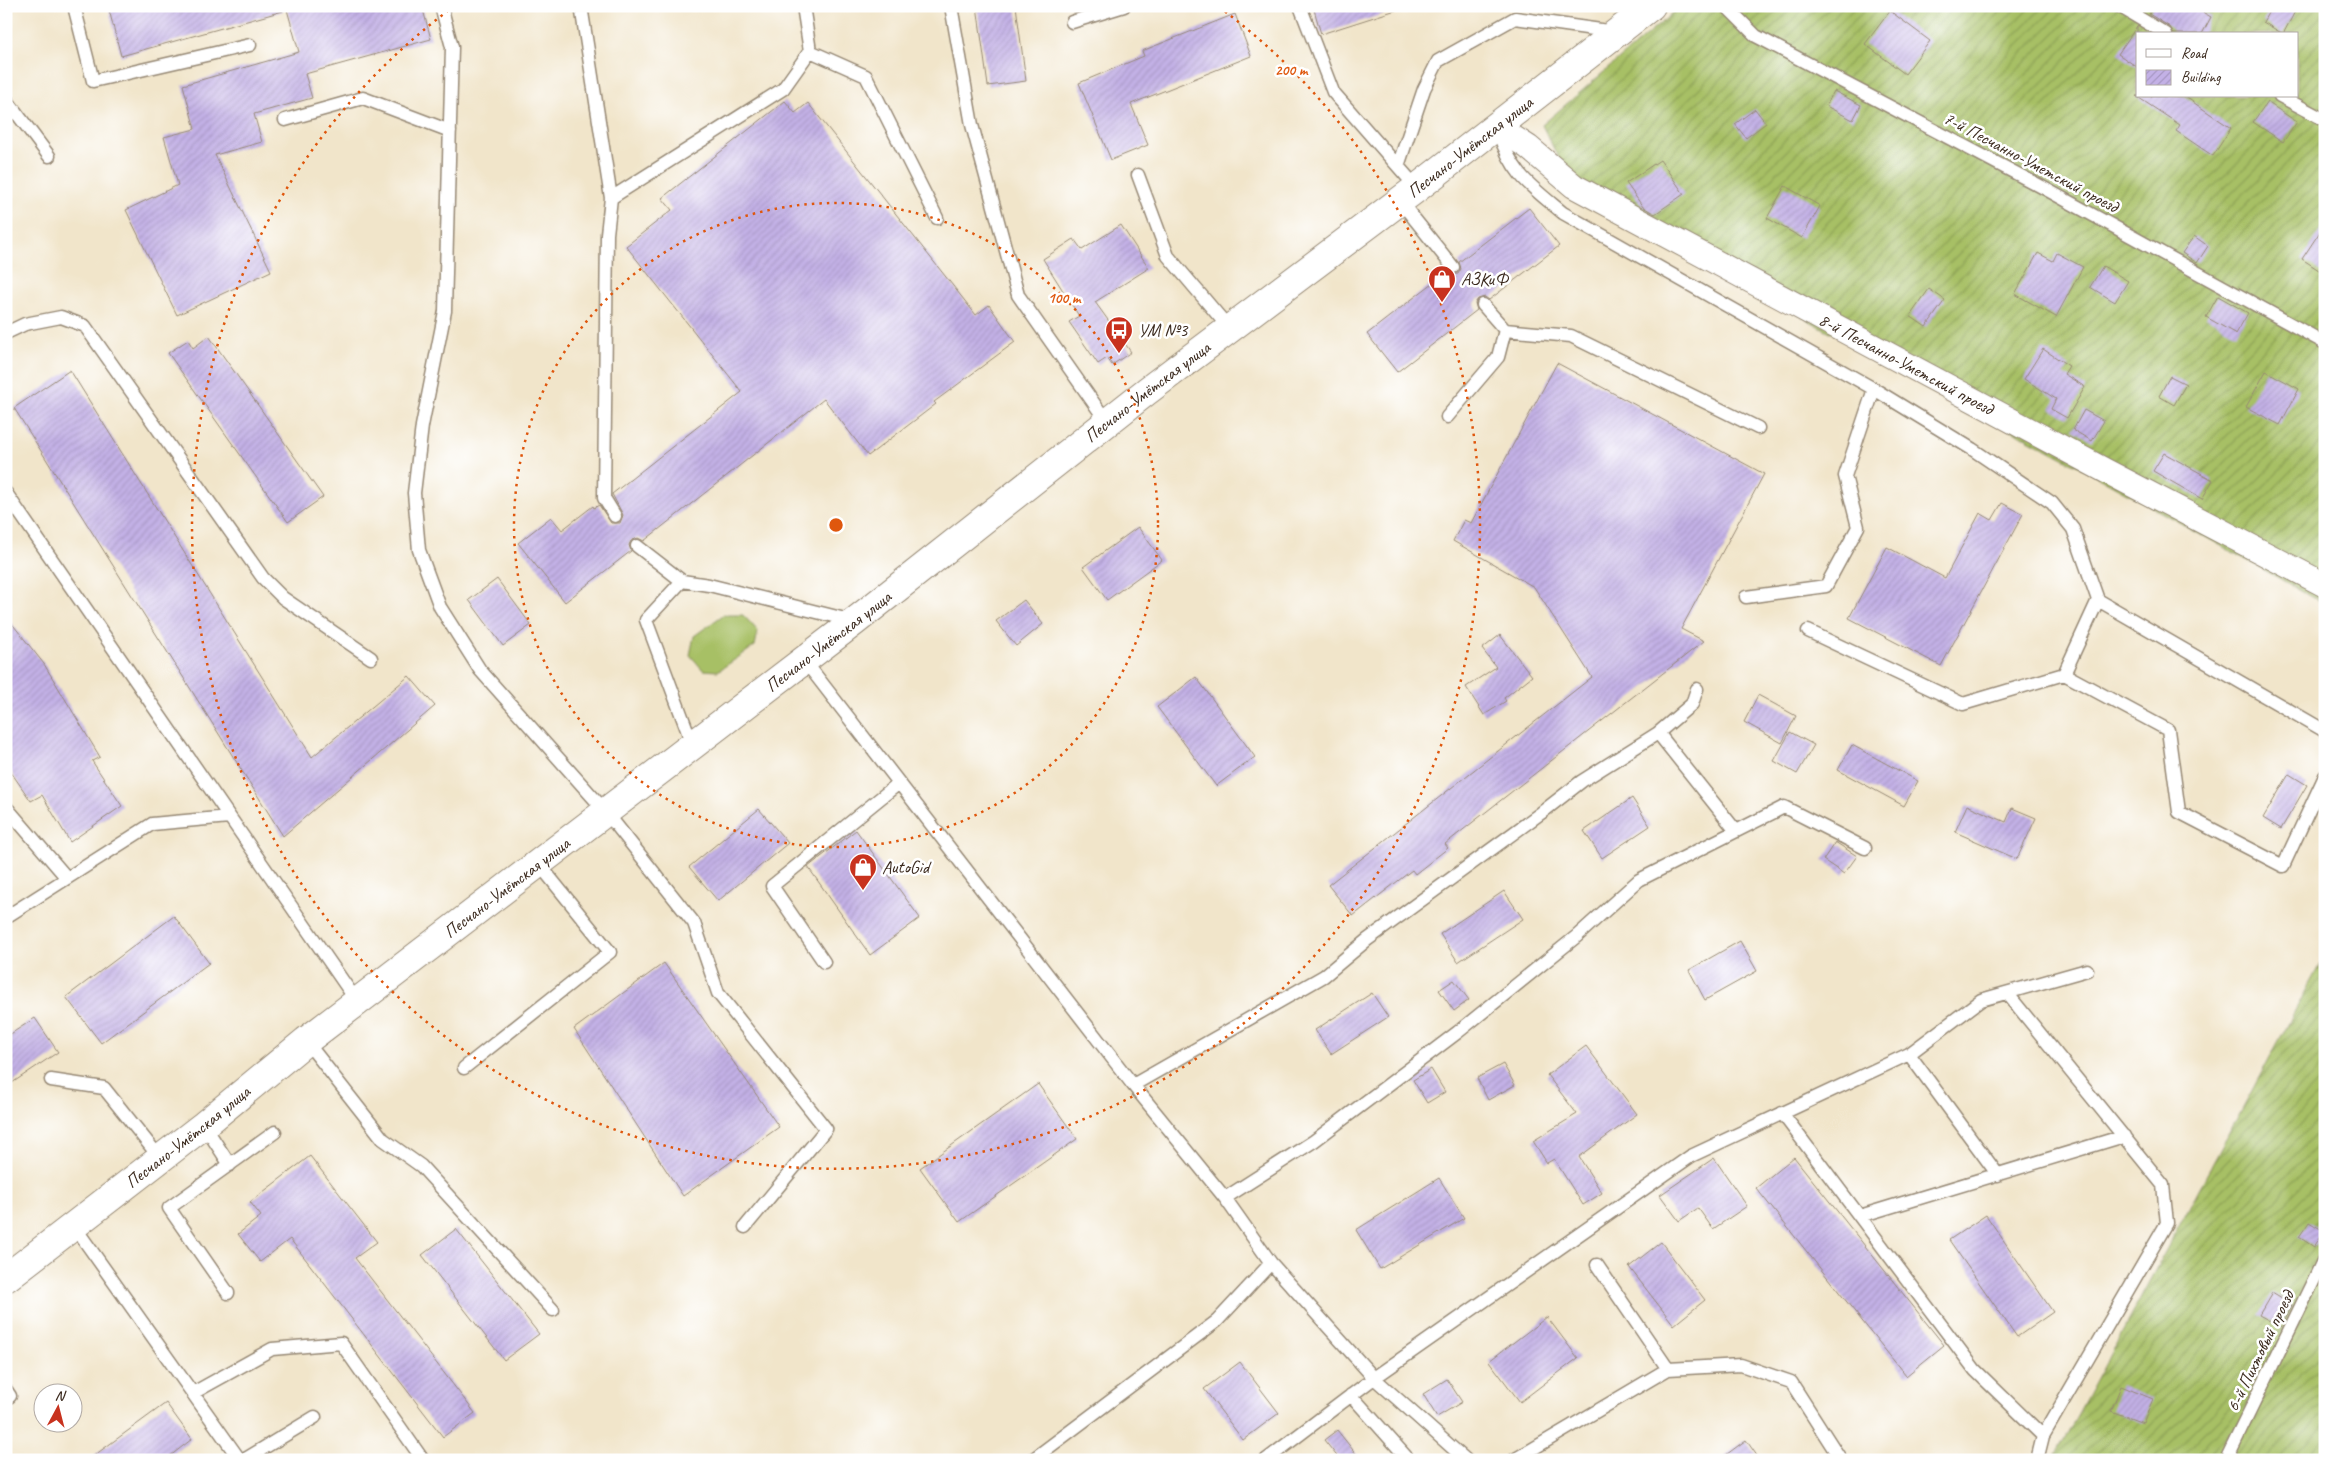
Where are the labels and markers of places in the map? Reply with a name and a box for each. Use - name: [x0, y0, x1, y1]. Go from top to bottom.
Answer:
- shop icon: АЗКиФ: [1427, 264, 1457, 303]
- place label: АЗКиФ: [1461, 268, 1510, 290]
- bus stop icon: УМ №3: [1104, 315, 1134, 354]
- place label: УМ №3: [1138, 319, 1189, 341]
- centre of rings: [827, 516, 845, 534]
- shop icon: AutoGid: [848, 852, 878, 891]
- place label: AutoGid: [882, 856, 932, 878]

